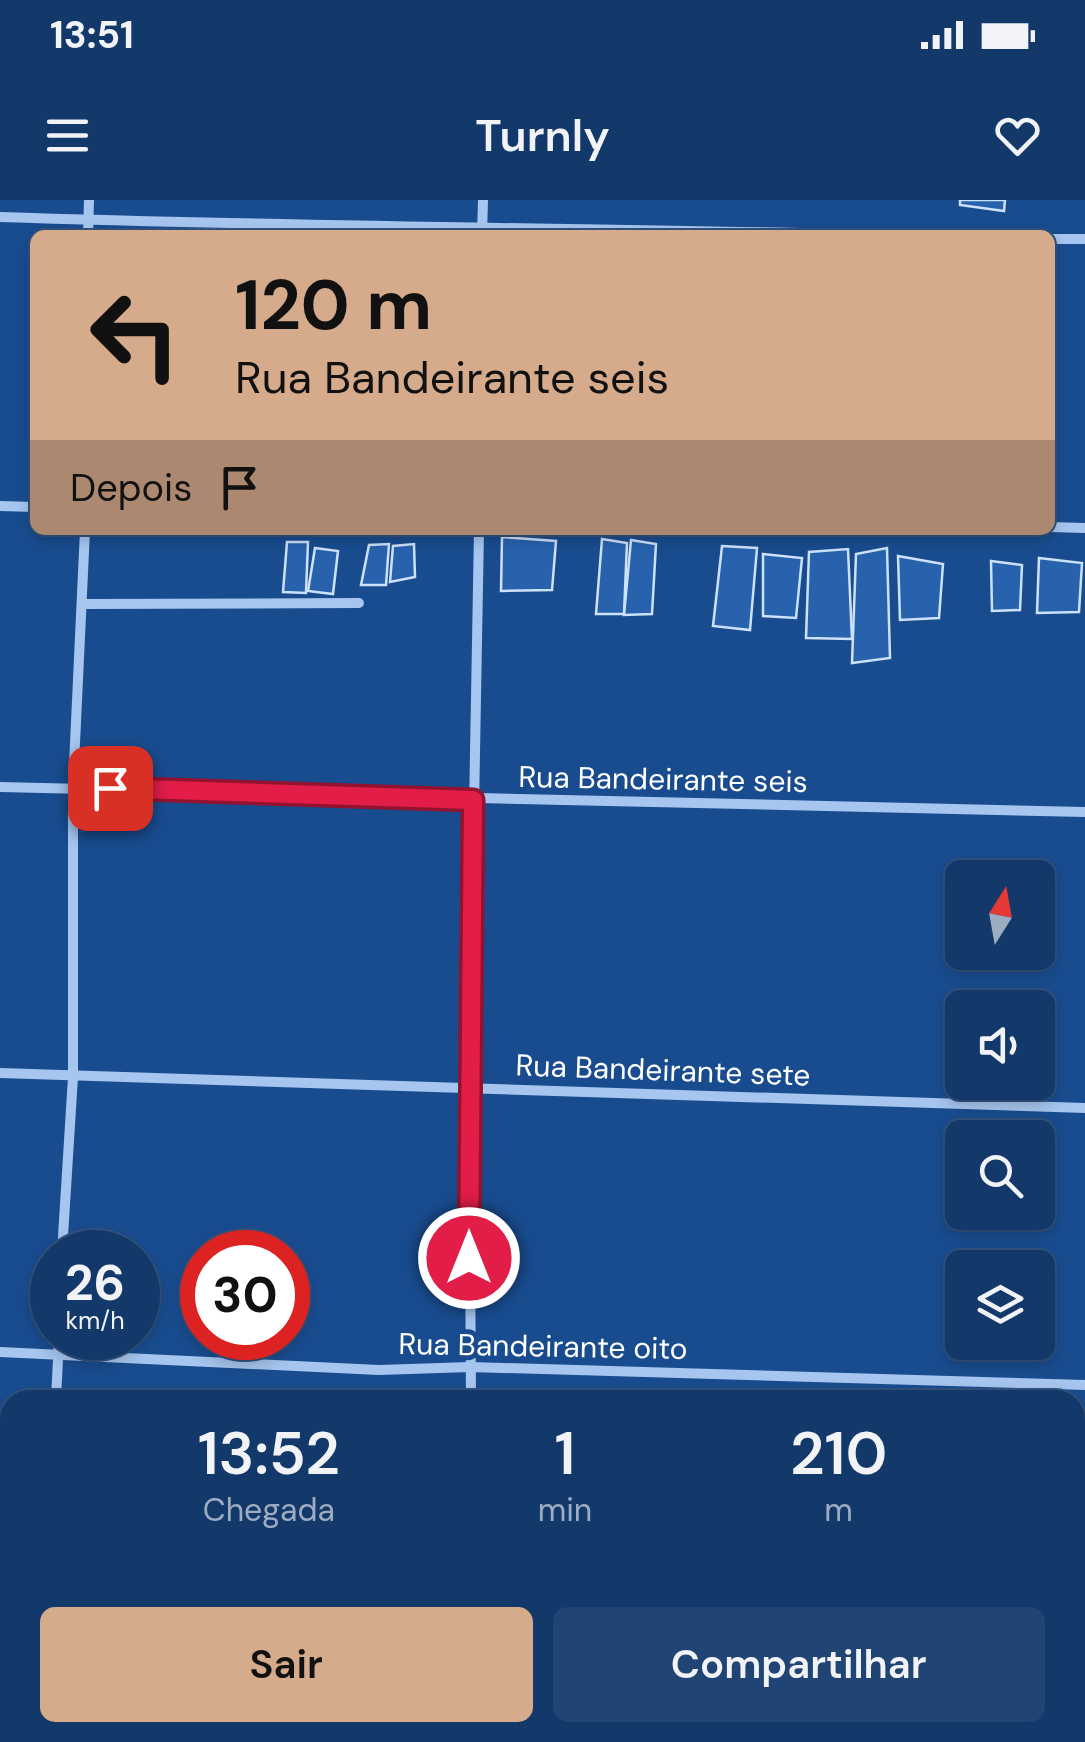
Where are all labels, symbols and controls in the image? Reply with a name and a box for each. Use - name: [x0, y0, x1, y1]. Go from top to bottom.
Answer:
- text: 13:51: [50, 10, 134, 60]
- text: Turnly: [475, 106, 610, 165]
- icon: menu: [40, 108, 95, 163]
- icon: heart: [990, 108, 1045, 163]
- text: 120 m: [235, 260, 432, 351]
- icon: left: [70, 270, 200, 400]
- text: Rua Bandeirante seis: [235, 348, 669, 407]
- icon: arrive: [212, 460, 267, 515]
- text: Depois: [70, 463, 192, 513]
- pin: [68, 746, 153, 831]
- street label: Rua Bandeirante seis: [518, 757, 808, 801]
- icon: arrive: [83, 761, 138, 816]
- north arrow: [945, 860, 1055, 970]
- map controls: [945, 860, 1055, 1360]
- button: sound: [945, 990, 1055, 1100]
- street label: Rua Bandeirante sete: [515, 1045, 811, 1095]
- button: search: [945, 1120, 1055, 1230]
- position arrow: [417, 1206, 521, 1310]
- speed limit sign: 30: [180, 1230, 310, 1360]
- text: 26: [65, 1250, 125, 1316]
- button: layers: [945, 1250, 1055, 1360]
- text: km/h: [65, 1304, 125, 1337]
- street label: Rua Bandeirante oito: [398, 1324, 688, 1368]
- text: 13:52: [198, 1414, 340, 1493]
- text: 1: [554, 1414, 575, 1493]
- text: 210: [790, 1414, 887, 1493]
- text: Chegada: [203, 1489, 335, 1531]
- text: min: [538, 1489, 592, 1531]
- text: m: [824, 1489, 853, 1531]
- button: Sair: [40, 1607, 533, 1722]
- button: Compartilhar: [553, 1607, 1045, 1722]

